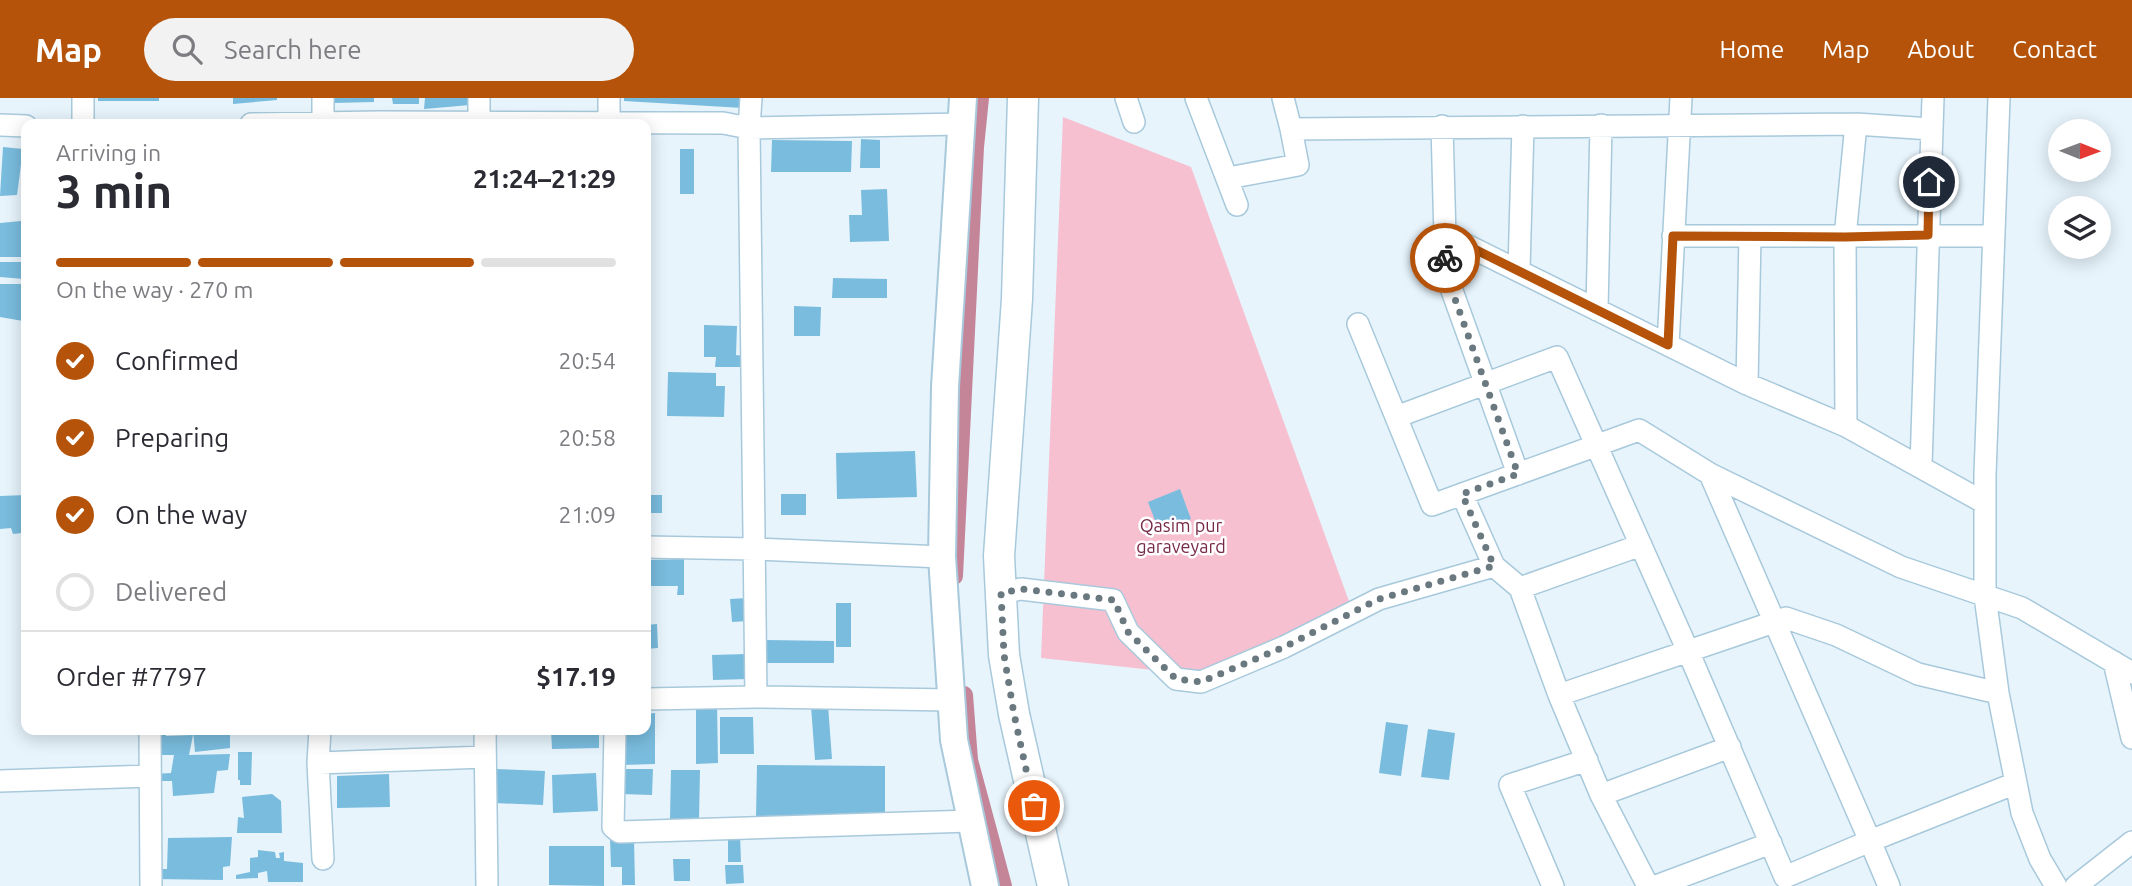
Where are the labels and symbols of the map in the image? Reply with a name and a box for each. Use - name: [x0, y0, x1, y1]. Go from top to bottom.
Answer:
- north arrow: [2048, 119, 2110, 182]
- pin: [1899, 152, 1959, 212]
- courier: [1410, 223, 1480, 293]
- park label: Qasim pur garaveyard: [1136, 515, 1226, 556]
- pin: [1004, 776, 1064, 836]

